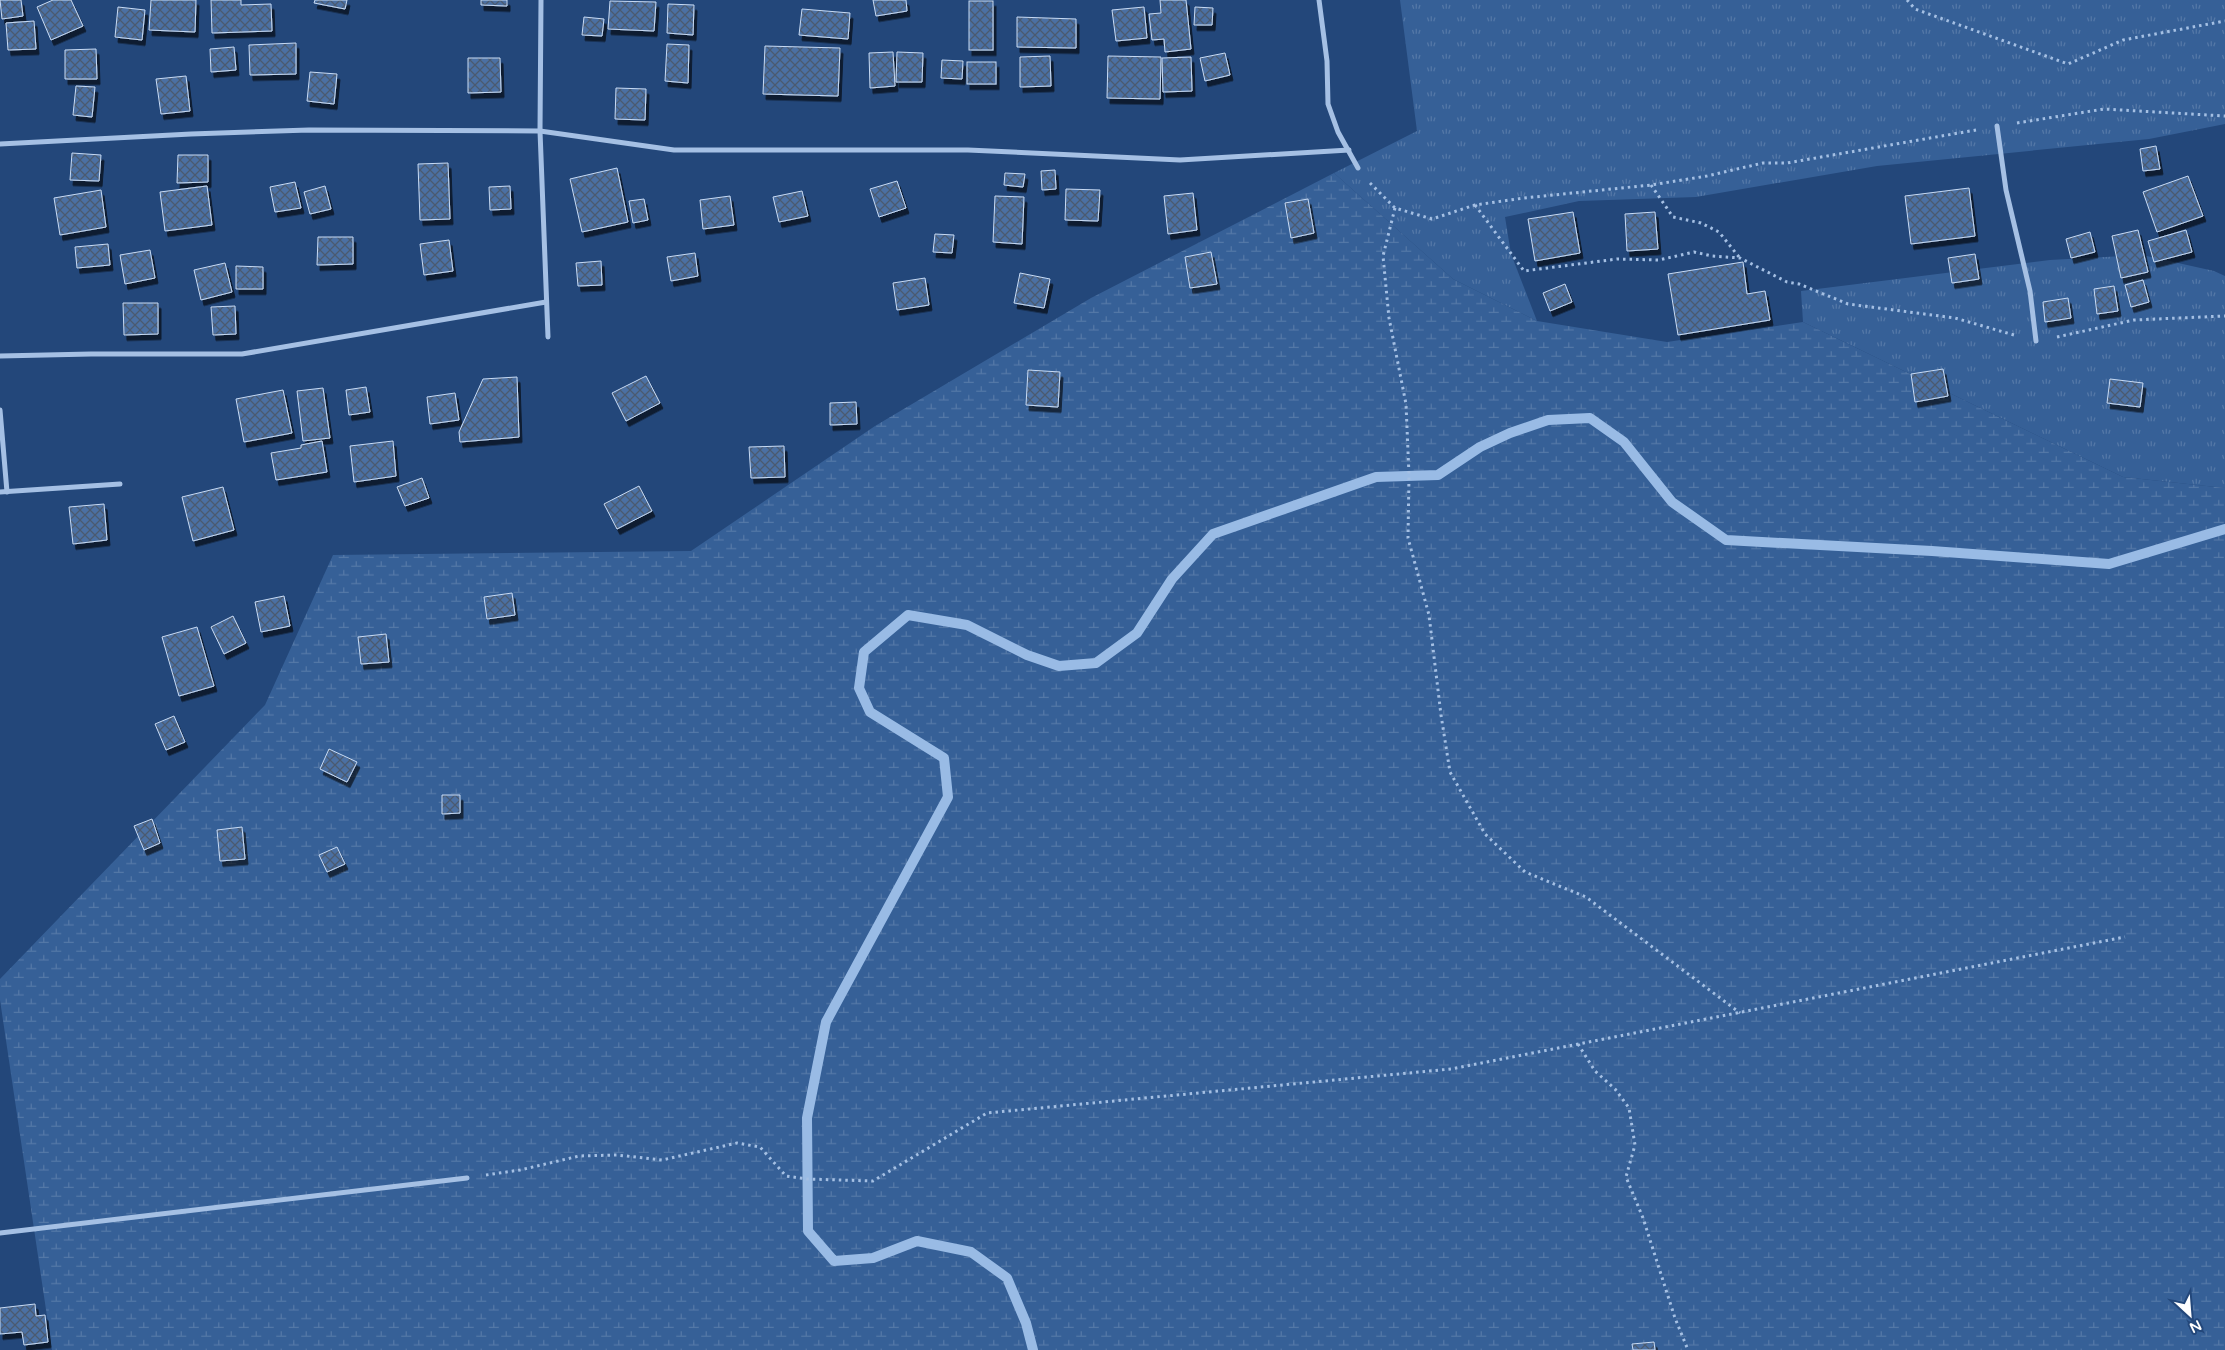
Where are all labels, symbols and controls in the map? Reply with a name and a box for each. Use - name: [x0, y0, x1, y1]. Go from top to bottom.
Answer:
- north arrow: [2165, 1290, 2215, 1340]
- text: N: [2187, 1316, 2204, 1336]

